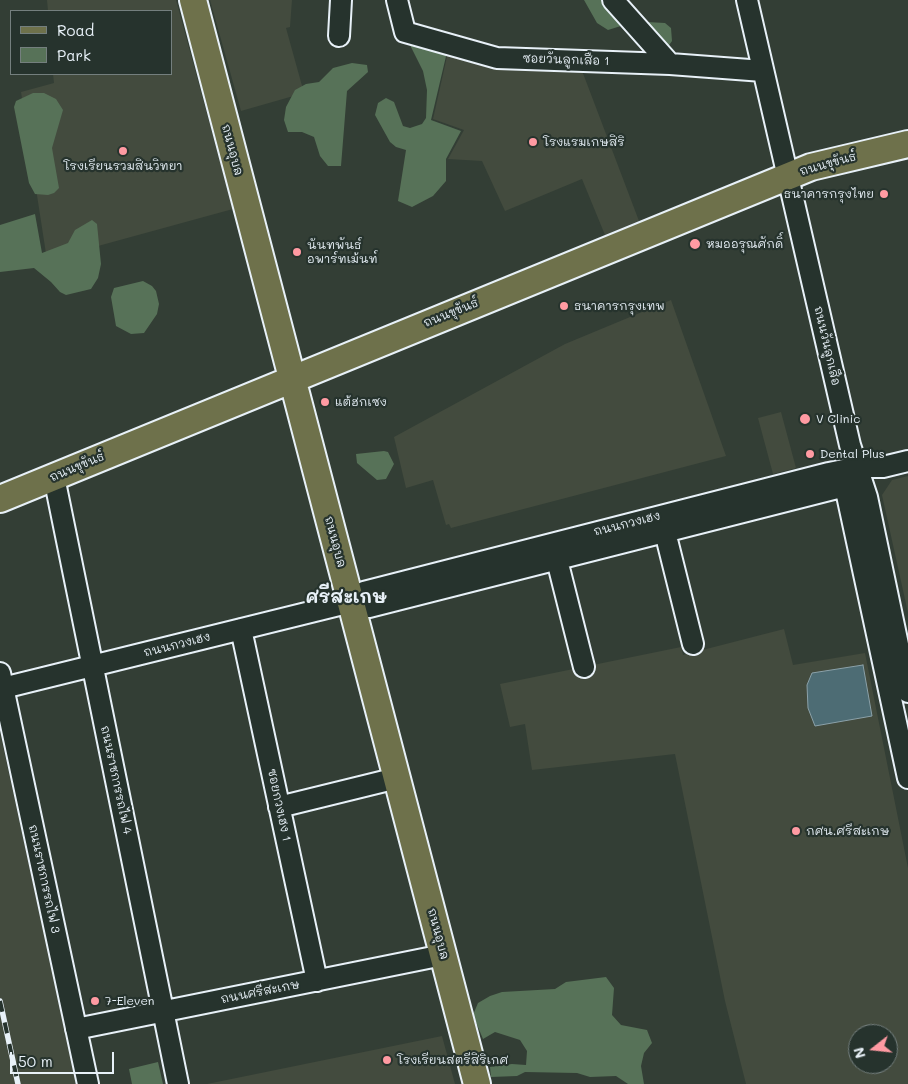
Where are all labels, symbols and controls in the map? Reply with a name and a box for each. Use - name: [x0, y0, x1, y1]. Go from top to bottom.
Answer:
- legend: [10, 10, 172, 75]
- text: Road: [57, 20, 94, 40]
- text: Park: [57, 45, 91, 65]
- street label: ซอยวันลูกเสือ 1: [522, 51, 610, 69]
- street label: ถนนอุบล: [218, 123, 246, 177]
- place label: โรงแรมเกษสิริ: [543, 135, 625, 149]
- marker: โรงแรมเกษสิริ: [527, 136, 539, 148]
- marker: โรงเรียนรวมสินวิทยา: [117, 145, 129, 157]
- street label: ถนนขุขันธ์: [798, 149, 858, 179]
- place label: โรงเรียนรวมสินวิทยา: [64, 159, 182, 173]
- place label: ธนาคารกรุงไทย: [784, 187, 874, 201]
- marker: ธนาคารกรุงไทย: [878, 188, 890, 200]
- marker: หมออรุณศักดิ์: [688, 237, 702, 251]
- place label: หมออรุณศักดิ์: [706, 237, 784, 251]
- place label: นันทพันธ์ อพาร์ทเม้นท์: [307, 238, 378, 266]
- marker: นันทพันธ์ อพาร์ทเม้นท์: [291, 246, 303, 258]
- street label: ถนนขุขันธ์: [421, 295, 481, 331]
- place label: ธนาคารกรุงเทพ: [574, 299, 665, 313]
- marker: ธนาคารกรุงเทพ: [558, 300, 570, 312]
- street label: ถนนวันลูกเสือ: [811, 305, 843, 387]
- place label: แต้ฮกเซง: [335, 395, 387, 409]
- marker: แต้ฮกเซง: [319, 396, 331, 408]
- marker: V Clinic: [798, 412, 812, 426]
- place label: V Clinic: [816, 412, 860, 426]
- place label: Dental Plus: [820, 447, 885, 461]
- marker: Dental Plus: [804, 448, 816, 460]
- street label: ถนนขุขันธ์: [47, 449, 107, 485]
- street label: ถนนกวงเฮง: [592, 509, 662, 539]
- street label: ถนนอุบล: [321, 515, 349, 569]
- district label: ศรีสะเกษ: [305, 586, 387, 608]
- street label: ถนนกวงเฮง: [142, 630, 212, 660]
- street label: ถนนราชการรถไฟ 4: [97, 724, 135, 836]
- street label: ซอยกวงเฮง 1: [264, 767, 294, 843]
- street label: ถนนราชการรถไฟ 3: [25, 823, 63, 935]
- place label: กศน.ศรีสะเกษ: [806, 824, 889, 838]
- marker: กศน.ศรีสะเกษ: [790, 825, 802, 837]
- street label: ถนนอุบล: [424, 907, 452, 961]
- street label: ถนนศรีสะเกษ: [219, 977, 301, 1007]
- place label: 7-Eleven: [105, 994, 154, 1008]
- marker: 7-Eleven: [89, 995, 101, 1007]
- north arrow: [848, 1024, 898, 1074]
- scale bar: [12, 1042, 116, 1074]
- text: N: [848, 1045, 870, 1061]
- text: 50 m: [18, 1051, 53, 1071]
- place label: โรงเรียนสตรีสิริเกศ: [397, 1053, 508, 1067]
- marker: โรงเรียนสตรีสิริเกศ: [381, 1054, 393, 1066]

